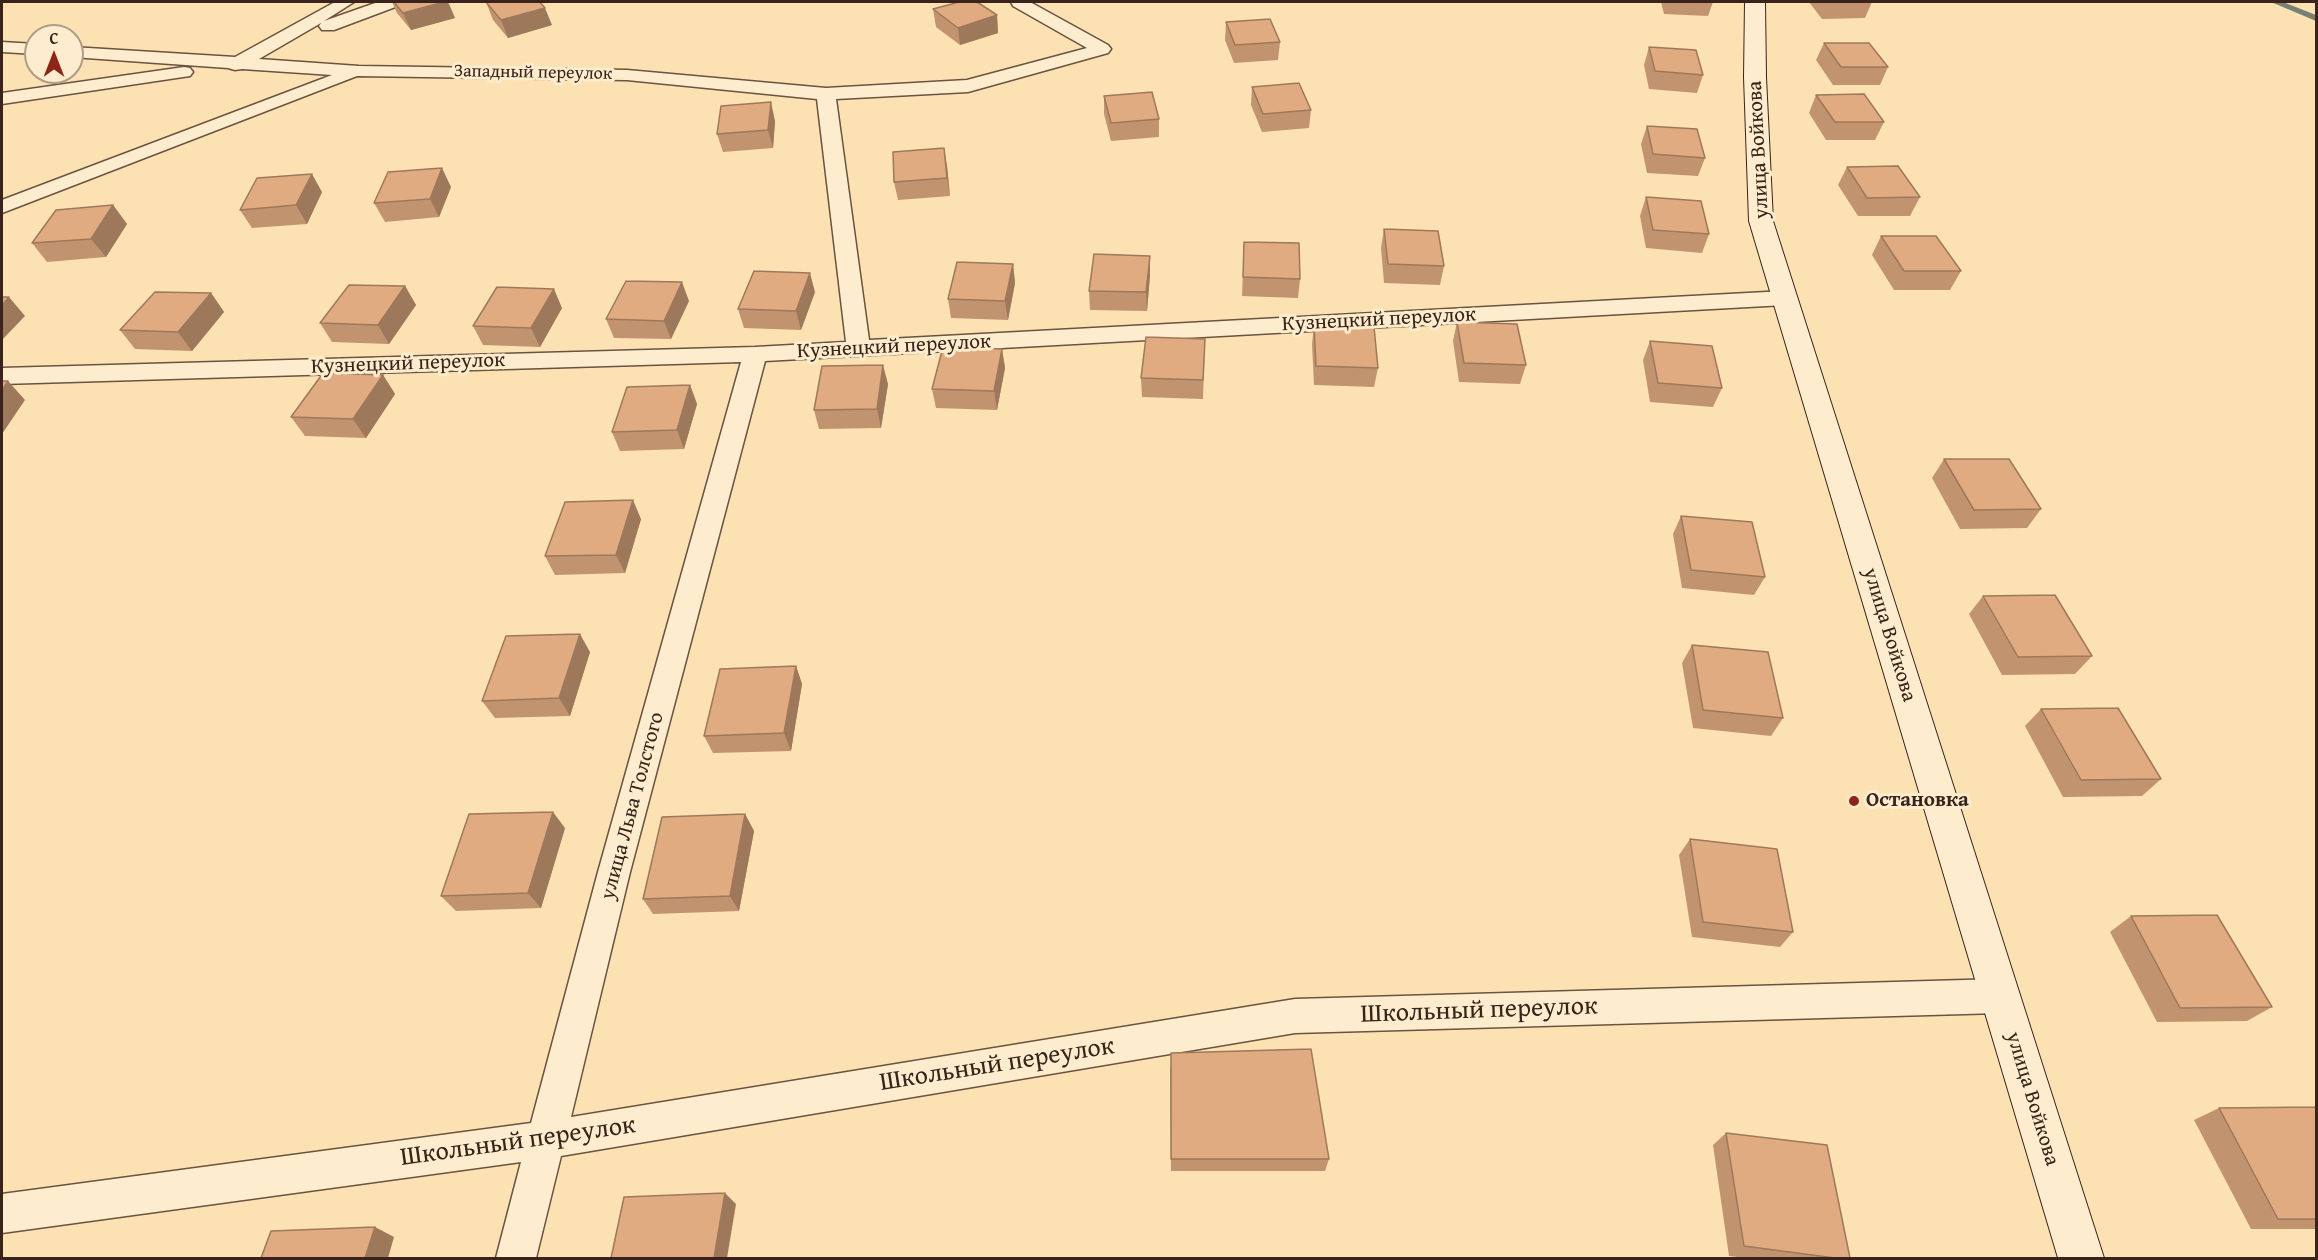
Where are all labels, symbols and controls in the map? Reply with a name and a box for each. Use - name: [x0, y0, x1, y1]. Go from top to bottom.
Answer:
- north arrow: [24, 24, 84, 84]
- text: С: [49, 26, 59, 50]
- street label: Западный переулок: [454, 61, 612, 85]
- street label: улица Войкова: [1743, 80, 1775, 220]
- street label: Кузнецкий переулок: [1281, 302, 1477, 338]
- street label: Кузнецкий переулок: [796, 329, 992, 365]
- street label: Кузнецкий переулок: [311, 348, 505, 380]
- street label: улица Войкова: [1857, 565, 1921, 705]
- street label: улица Льва Толстого: [596, 709, 670, 903]
- place label: Остановка: [1866, 788, 1969, 814]
- marker: Остановка: [1847, 794, 1861, 808]
- street label: Школьный переулок: [1360, 991, 1598, 1031]
- street label: улица Войкова: [2000, 1029, 2064, 1169]
- street label: Школьный переулок: [877, 1031, 1117, 1099]
- street label: Школьный переулок: [398, 1110, 638, 1174]

